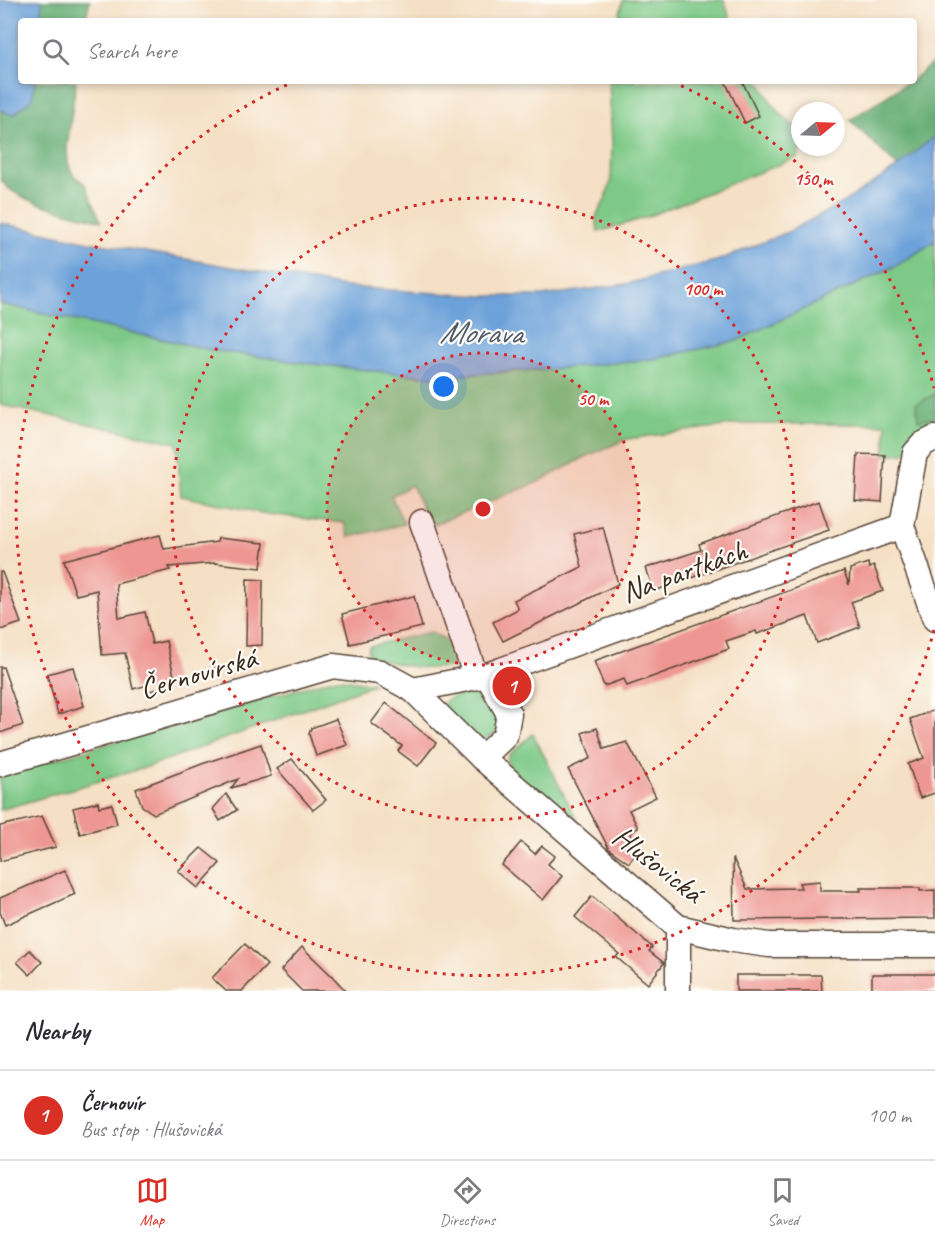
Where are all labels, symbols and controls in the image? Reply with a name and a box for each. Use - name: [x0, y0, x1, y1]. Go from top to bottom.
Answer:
- search box: [18, 18, 917, 84]
- icon: search: [39, 35, 72, 68]
- text: Search here: [87, 37, 177, 65]
- north arrow: [791, 102, 845, 156]
- text: 150 m: [794, 168, 834, 190]
- text: 100 m: [684, 278, 724, 300]
- water label: Morava: [439, 311, 526, 354]
- your location: [429, 372, 458, 401]
- text: 50 m: [578, 388, 610, 410]
- centre of rings: [473, 499, 493, 519]
- street label: Na partkách: [616, 530, 753, 611]
- street label: Černovírská: [135, 637, 264, 708]
- pin: 1: [492, 664, 532, 708]
- street label: Hlušovická: [605, 817, 713, 913]
- text: Nearby: [24, 1014, 89, 1047]
- text: Černovír: [81, 1089, 144, 1117]
- text: 1: [39, 1103, 48, 1128]
- text: 100 m: [868, 1103, 911, 1128]
- text: Bus stop · Hlušovická: [81, 1117, 222, 1142]
- tab: Map: [136, 1174, 169, 1230]
- tab: Directions: [440, 1174, 495, 1230]
- tab: Saved: [766, 1174, 799, 1230]

